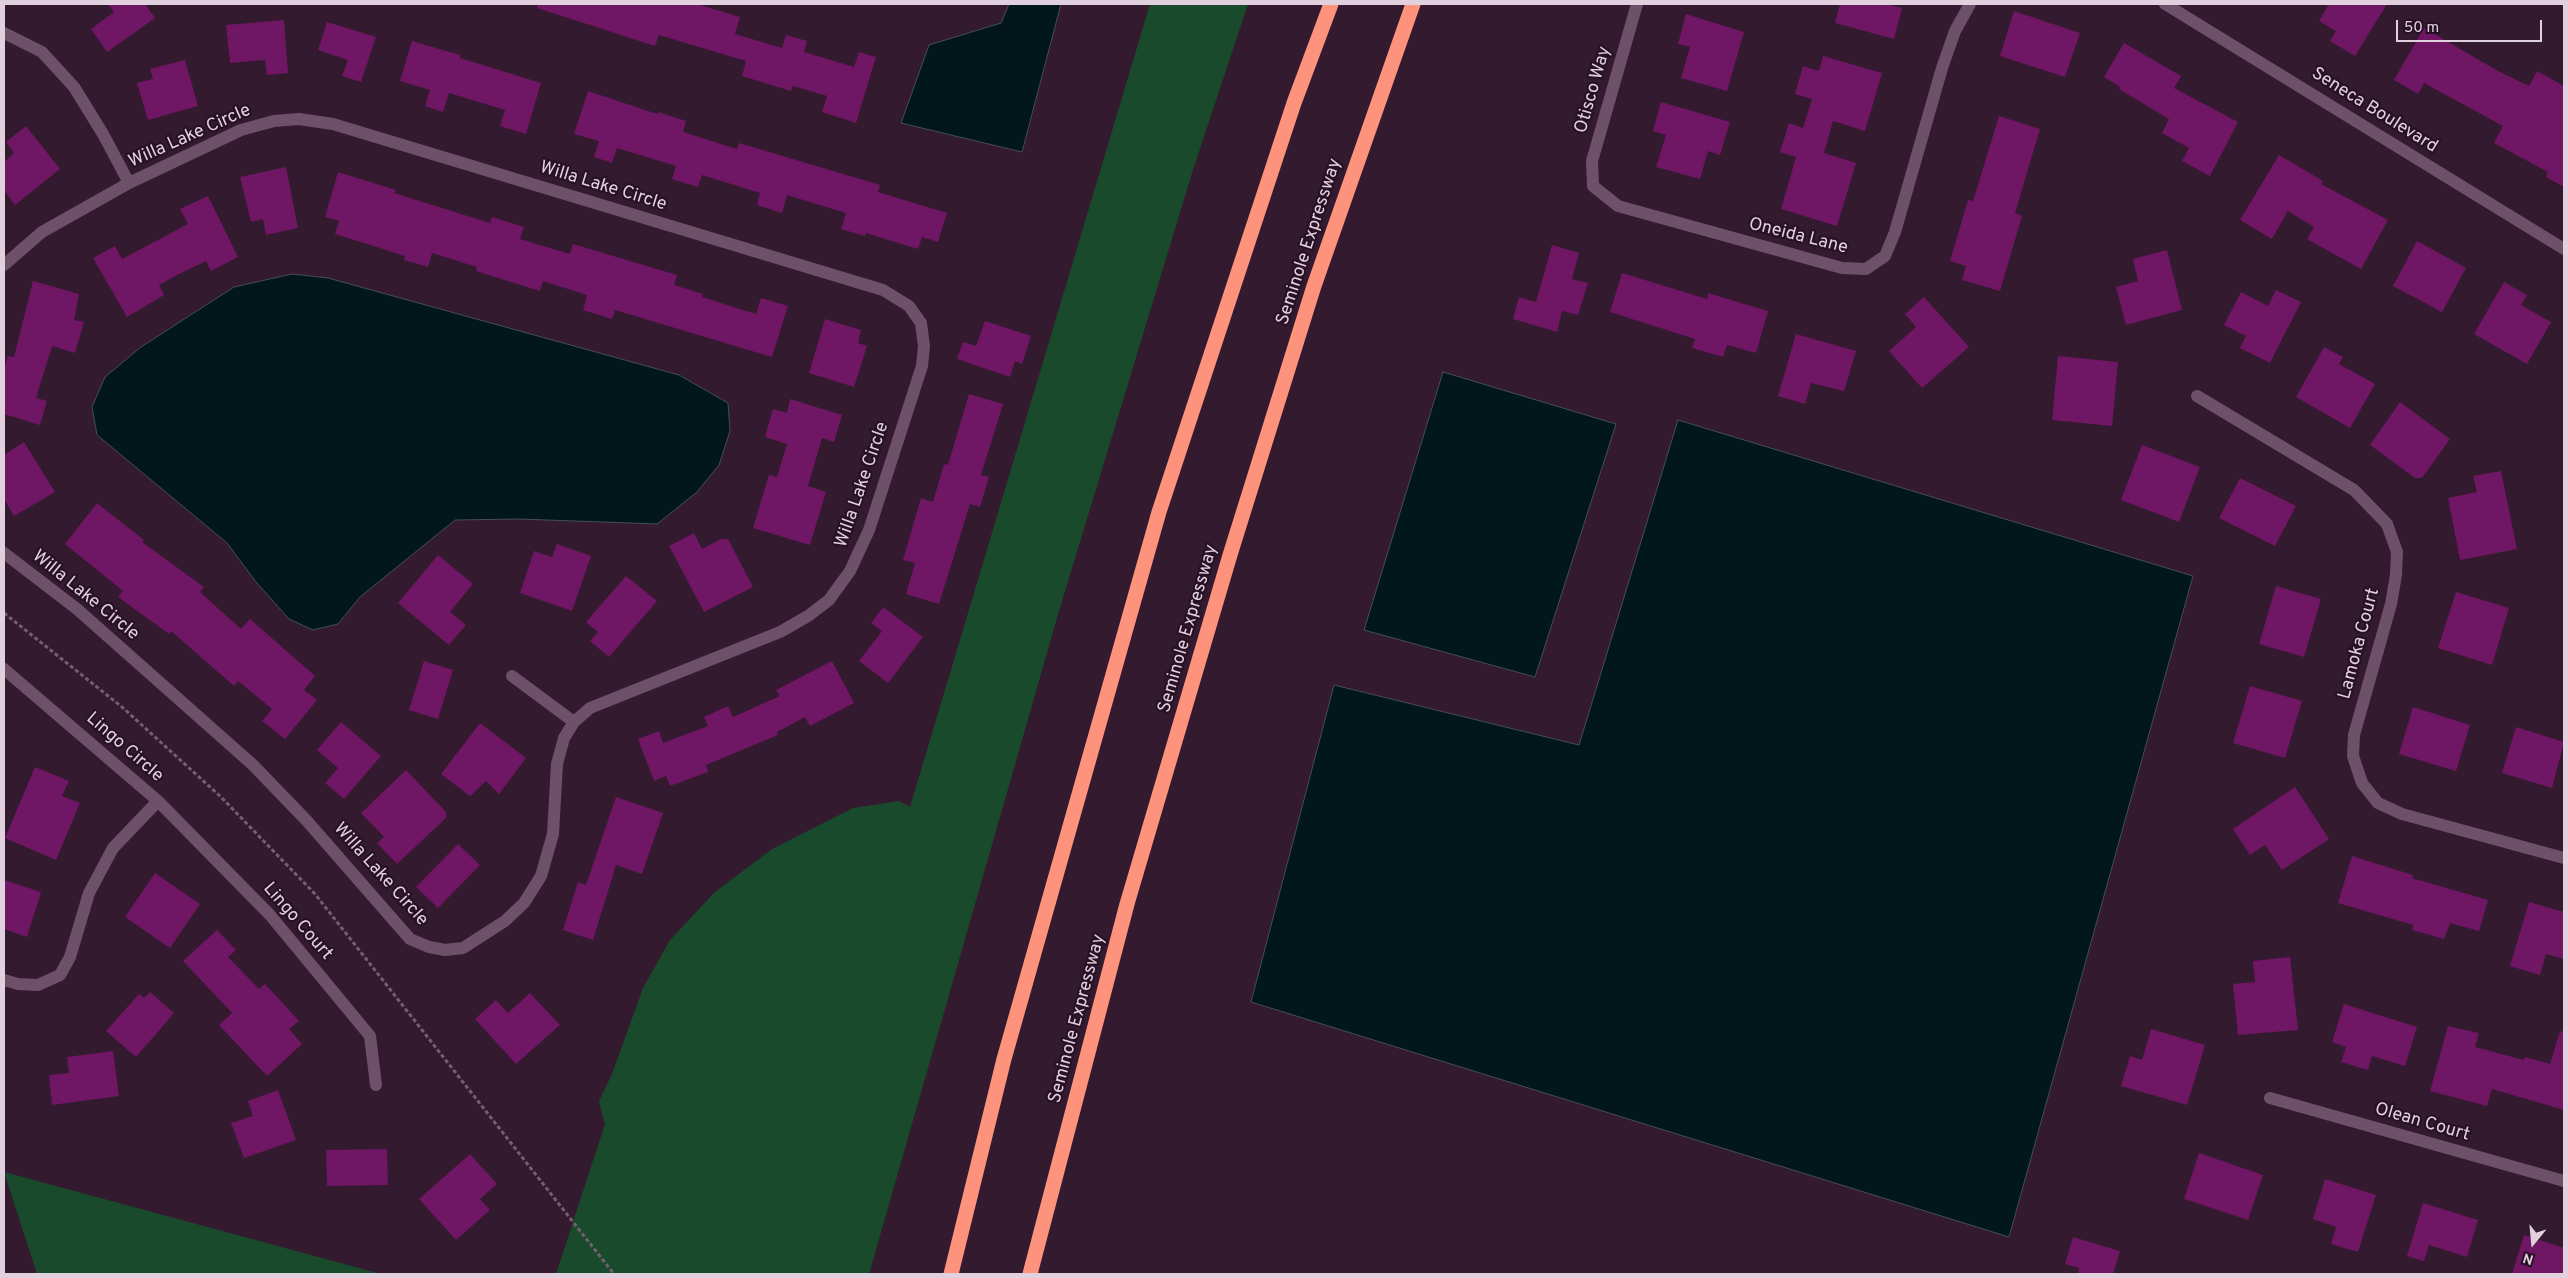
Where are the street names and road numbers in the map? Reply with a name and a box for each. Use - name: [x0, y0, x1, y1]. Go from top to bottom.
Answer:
- street label: Otisco Way: [1571, 44, 1617, 136]
- street label: Seneca Boulevard: [2307, 64, 2441, 158]
- street label: Willa Lake Circle: [126, 100, 254, 174]
- street label: Seminole Expressway: [1273, 156, 1347, 328]
- street label: Willa Lake Circle: [537, 157, 669, 217]
- street label: Oneida Lane: [1746, 214, 1850, 260]
- street label: Willa Lake Circle: [831, 419, 895, 551]
- street label: Seminole Expressway: [1155, 542, 1223, 716]
- street label: Willa Lake Circle: [27, 546, 143, 646]
- street label: Lamoka Court: [2335, 586, 2385, 702]
- street label: Lingo Circle: [81, 709, 167, 787]
- street label: Willa Lake Circle: [328, 819, 432, 931]
- street label: Lingo Court: [258, 879, 336, 965]
- street label: Seminole Expressway: [1045, 932, 1111, 1106]
- street label: Olean Court: [2372, 1099, 2472, 1147]

